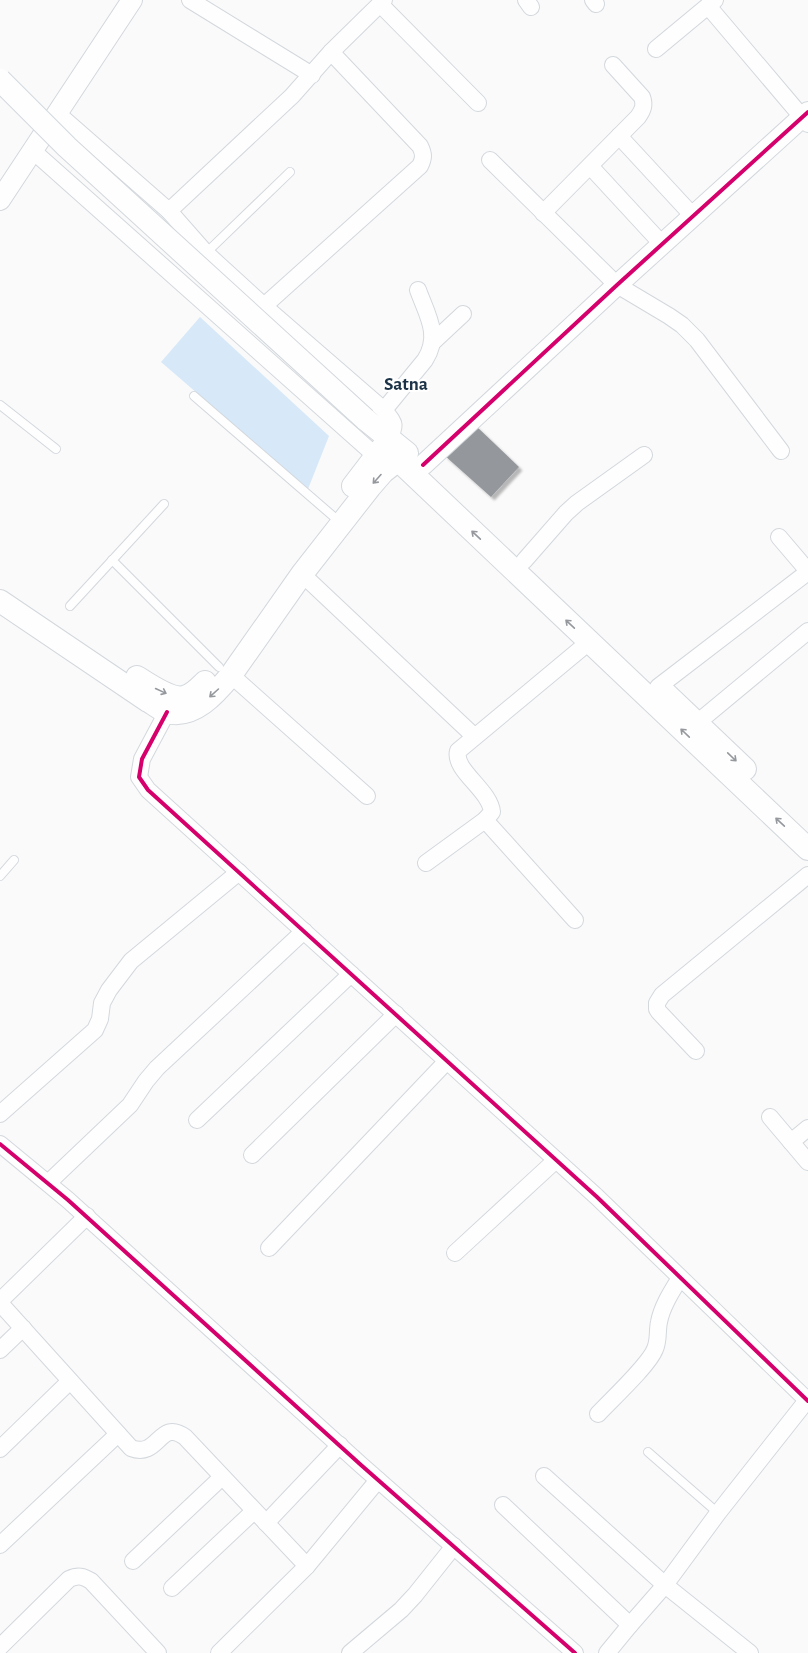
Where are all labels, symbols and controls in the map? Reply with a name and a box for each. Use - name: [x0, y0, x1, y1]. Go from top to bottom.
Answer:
- district label: Satna: [384, 375, 428, 394]
- one-way arrow: [373, 473, 382, 483]
- one-way arrow: [471, 530, 481, 540]
- one-way arrow: [565, 619, 575, 629]
- one-way arrow: [155, 688, 167, 695]
- one-way arrow: [209, 689, 219, 698]
- one-way arrow: [680, 728, 690, 738]
- one-way arrow: [727, 752, 737, 762]
- one-way arrow: [775, 818, 785, 827]

